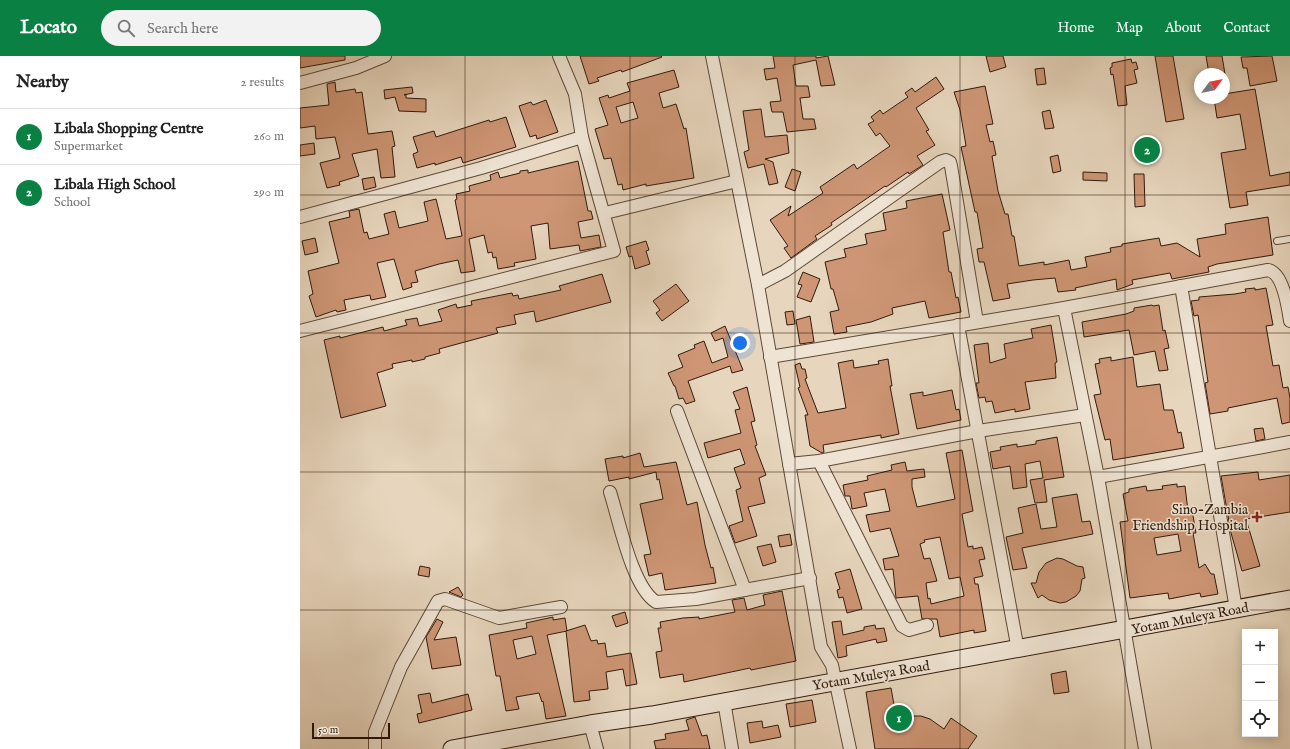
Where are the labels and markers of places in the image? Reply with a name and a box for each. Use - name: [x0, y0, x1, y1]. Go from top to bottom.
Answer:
- pin: 2: [1134, 135, 1160, 165]
- place label: Sino-Zambia Friendship Hospital: [1132, 501, 1249, 535]
- marker: Sino-Zambia Friendship Hospital: [1251, 511, 1263, 523]
- pin: 1: [886, 703, 912, 733]

